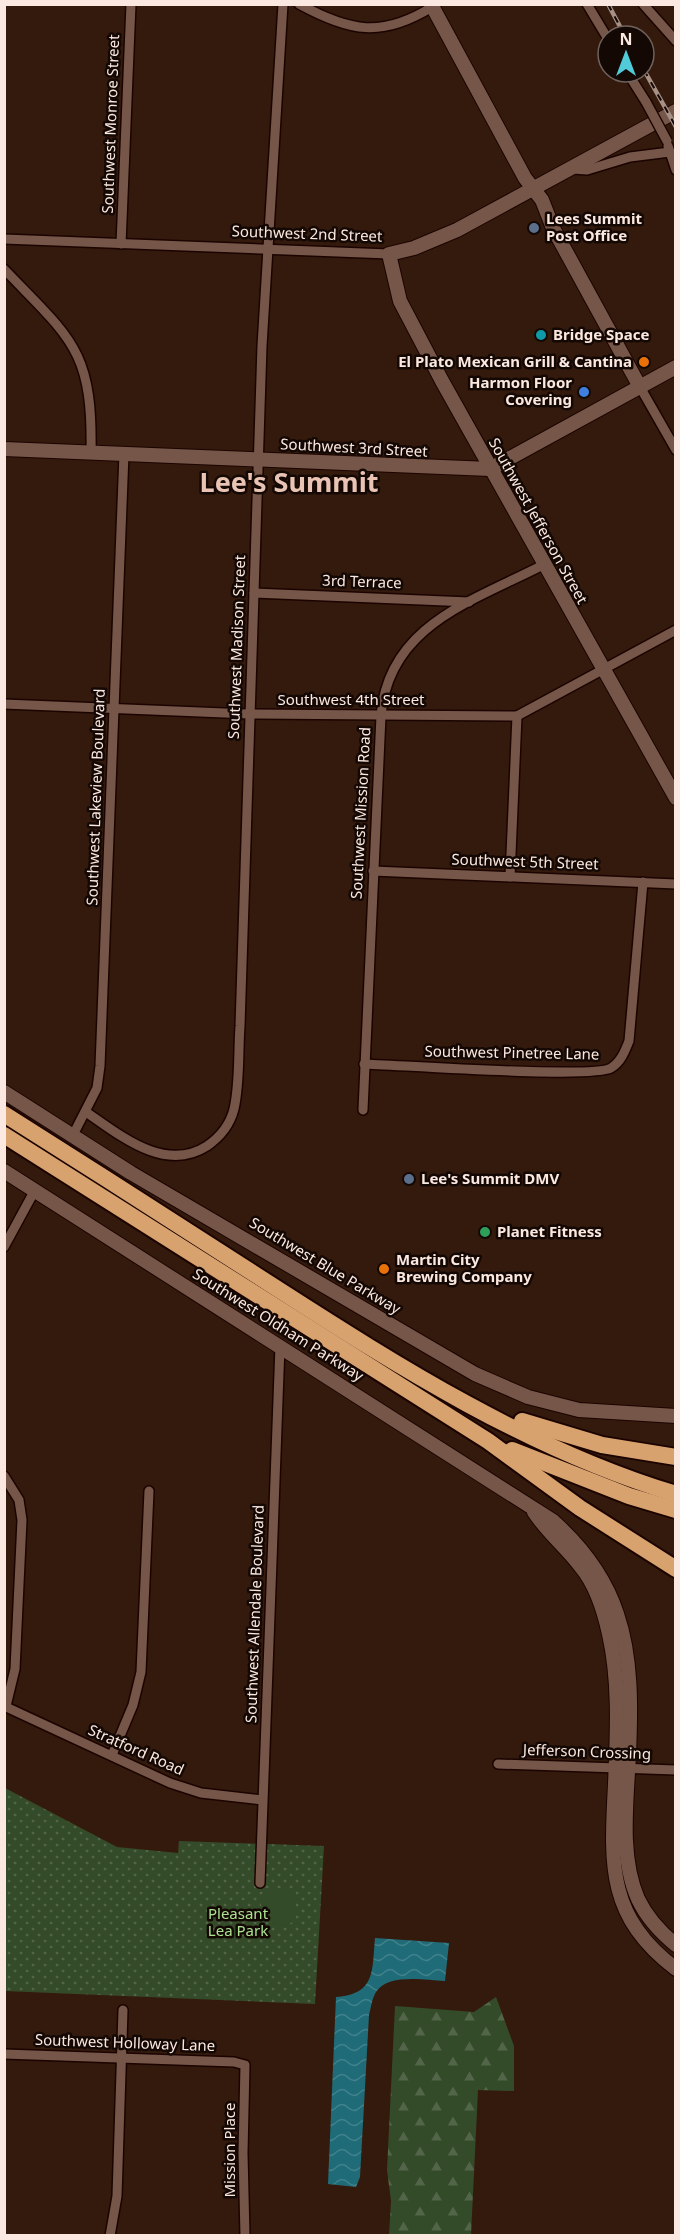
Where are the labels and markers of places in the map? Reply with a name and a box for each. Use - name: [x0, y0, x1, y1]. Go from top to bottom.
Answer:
- place label: Lees Summit Post Office: [546, 208, 642, 245]
- marker: Lees Summit Post Office: [527, 221, 541, 235]
- place label: Bridge Space: [553, 324, 649, 344]
- marker: Bridge Space: [534, 328, 548, 342]
- place label: El Plato Mexican Grill & Cantina: [398, 351, 632, 371]
- marker: El Plato Mexican Grill & Cantina: [637, 355, 651, 369]
- place label: Harmon Floor Covering: [469, 372, 572, 409]
- marker: Harmon Floor Covering: [577, 385, 591, 399]
- place label: Lee's Summit DMV: [421, 1168, 559, 1188]
- marker: Lee's Summit DMV: [402, 1172, 416, 1186]
- place label: Planet Fitness: [497, 1221, 602, 1241]
- marker: Planet Fitness: [478, 1225, 492, 1239]
- place label: Martin City Brewing Company: [396, 1249, 532, 1286]
- marker: Martin City Brewing Company: [377, 1262, 391, 1276]

